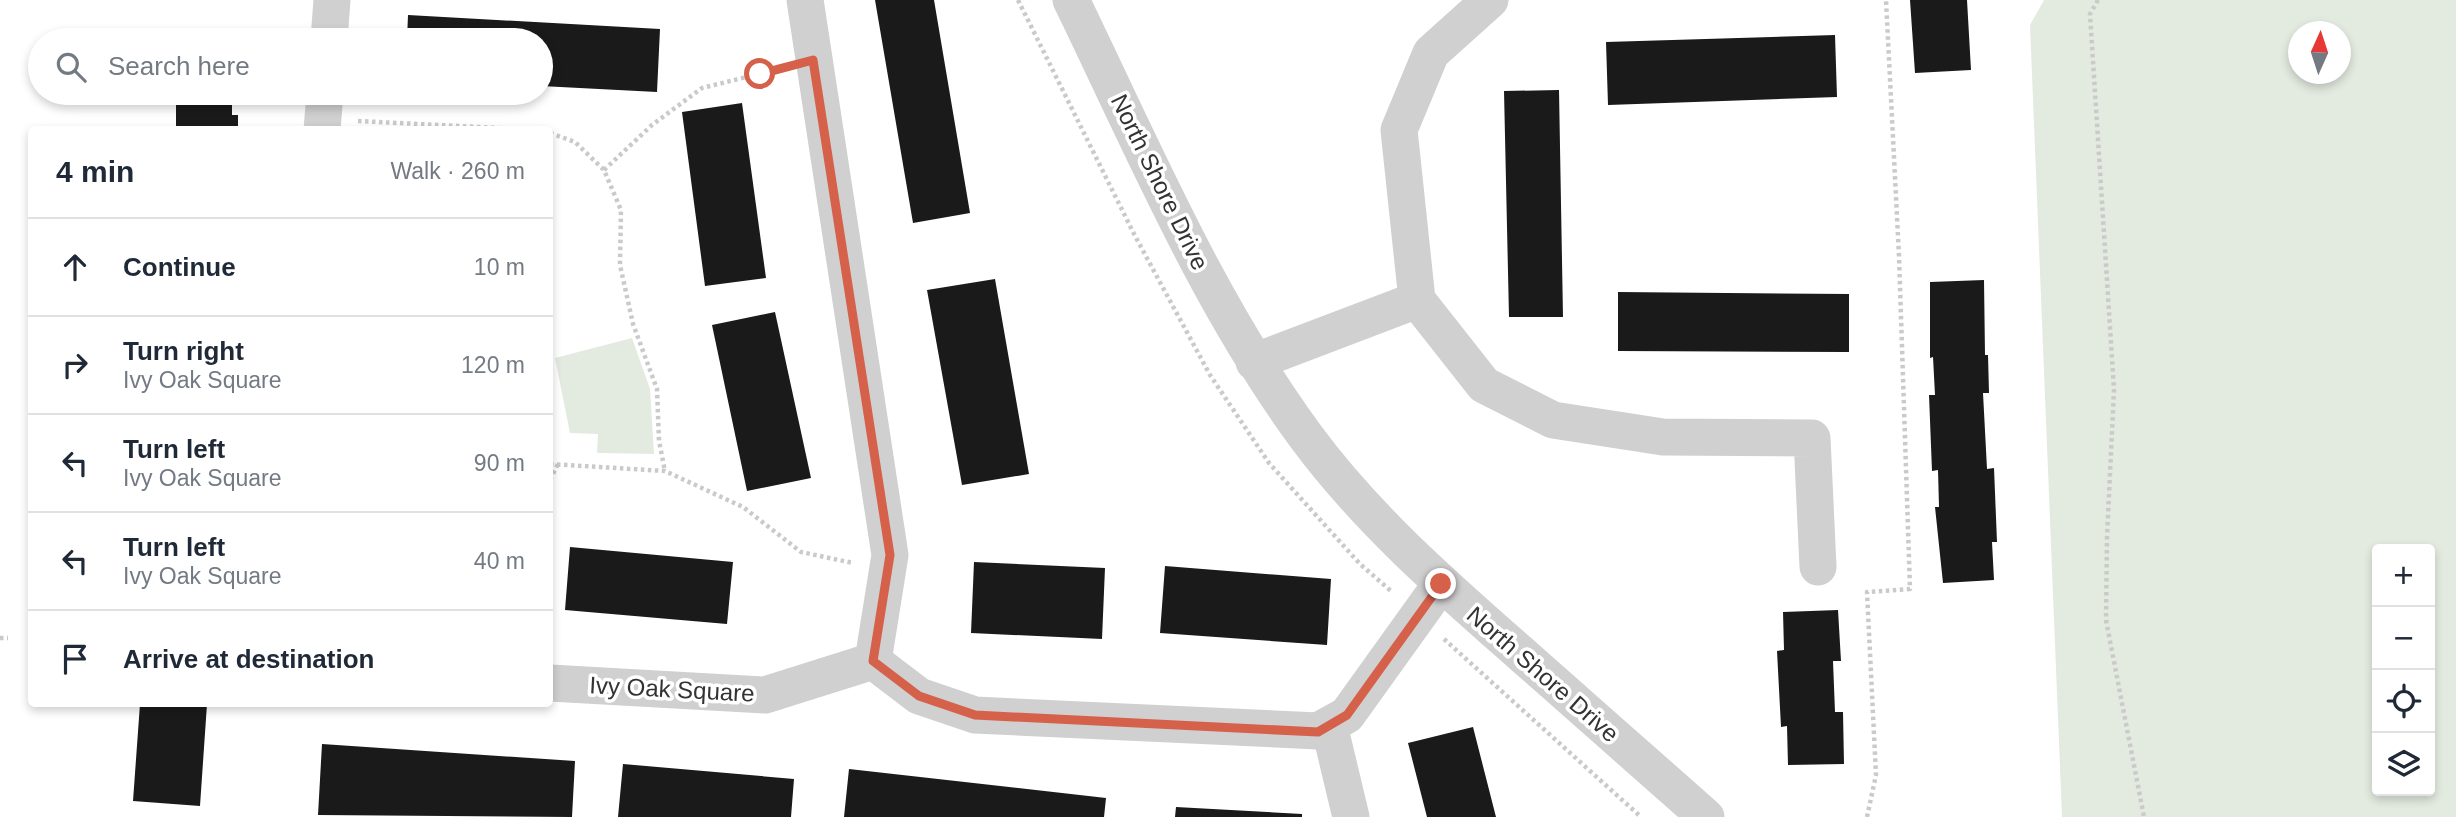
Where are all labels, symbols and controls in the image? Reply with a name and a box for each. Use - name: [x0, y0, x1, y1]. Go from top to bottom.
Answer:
- north arrow: [2288, 21, 2351, 84]
- search box: [28, 28, 553, 105]
- icon: search: [52, 48, 90, 86]
- text: Search here: [108, 51, 250, 81]
- route start: [744, 58, 775, 89]
- street label: North Shore Drive: [1106, 90, 1214, 274]
- text: 4 min: [56, 155, 134, 188]
- text: Walk · 260 m: [390, 158, 525, 184]
- icon: ahead: [56, 248, 94, 286]
- text: Continue: [123, 252, 236, 282]
- text: 10 m: [474, 254, 525, 280]
- text: Turn right: [123, 336, 244, 366]
- icon: right: [56, 346, 94, 384]
- text: 120 m: [461, 352, 525, 378]
- text: Ivy Oak Square: [123, 367, 282, 393]
- text: Turn left: [123, 434, 225, 464]
- icon: left: [56, 444, 94, 482]
- text: 90 m: [474, 450, 525, 476]
- text: Ivy Oak Square: [123, 465, 282, 491]
- text: Turn left: [123, 532, 225, 562]
- icon: left: [56, 542, 94, 580]
- map controls: [2372, 544, 2435, 796]
- button: +: [2372, 544, 2435, 607]
- text: 40 m: [474, 548, 525, 574]
- text: Ivy Oak Square: [123, 563, 282, 589]
- route end: [1425, 568, 1456, 599]
- street label: North Shore Drive: [1462, 601, 1624, 747]
- button: −: [2372, 607, 2435, 670]
- icon: arrive: [56, 640, 94, 678]
- text: Arrive at destination: [123, 644, 374, 674]
- button: locate: [2372, 670, 2435, 733]
- street label: Ivy Oak Square: [589, 671, 755, 707]
- button: layers: [2372, 733, 2435, 796]

